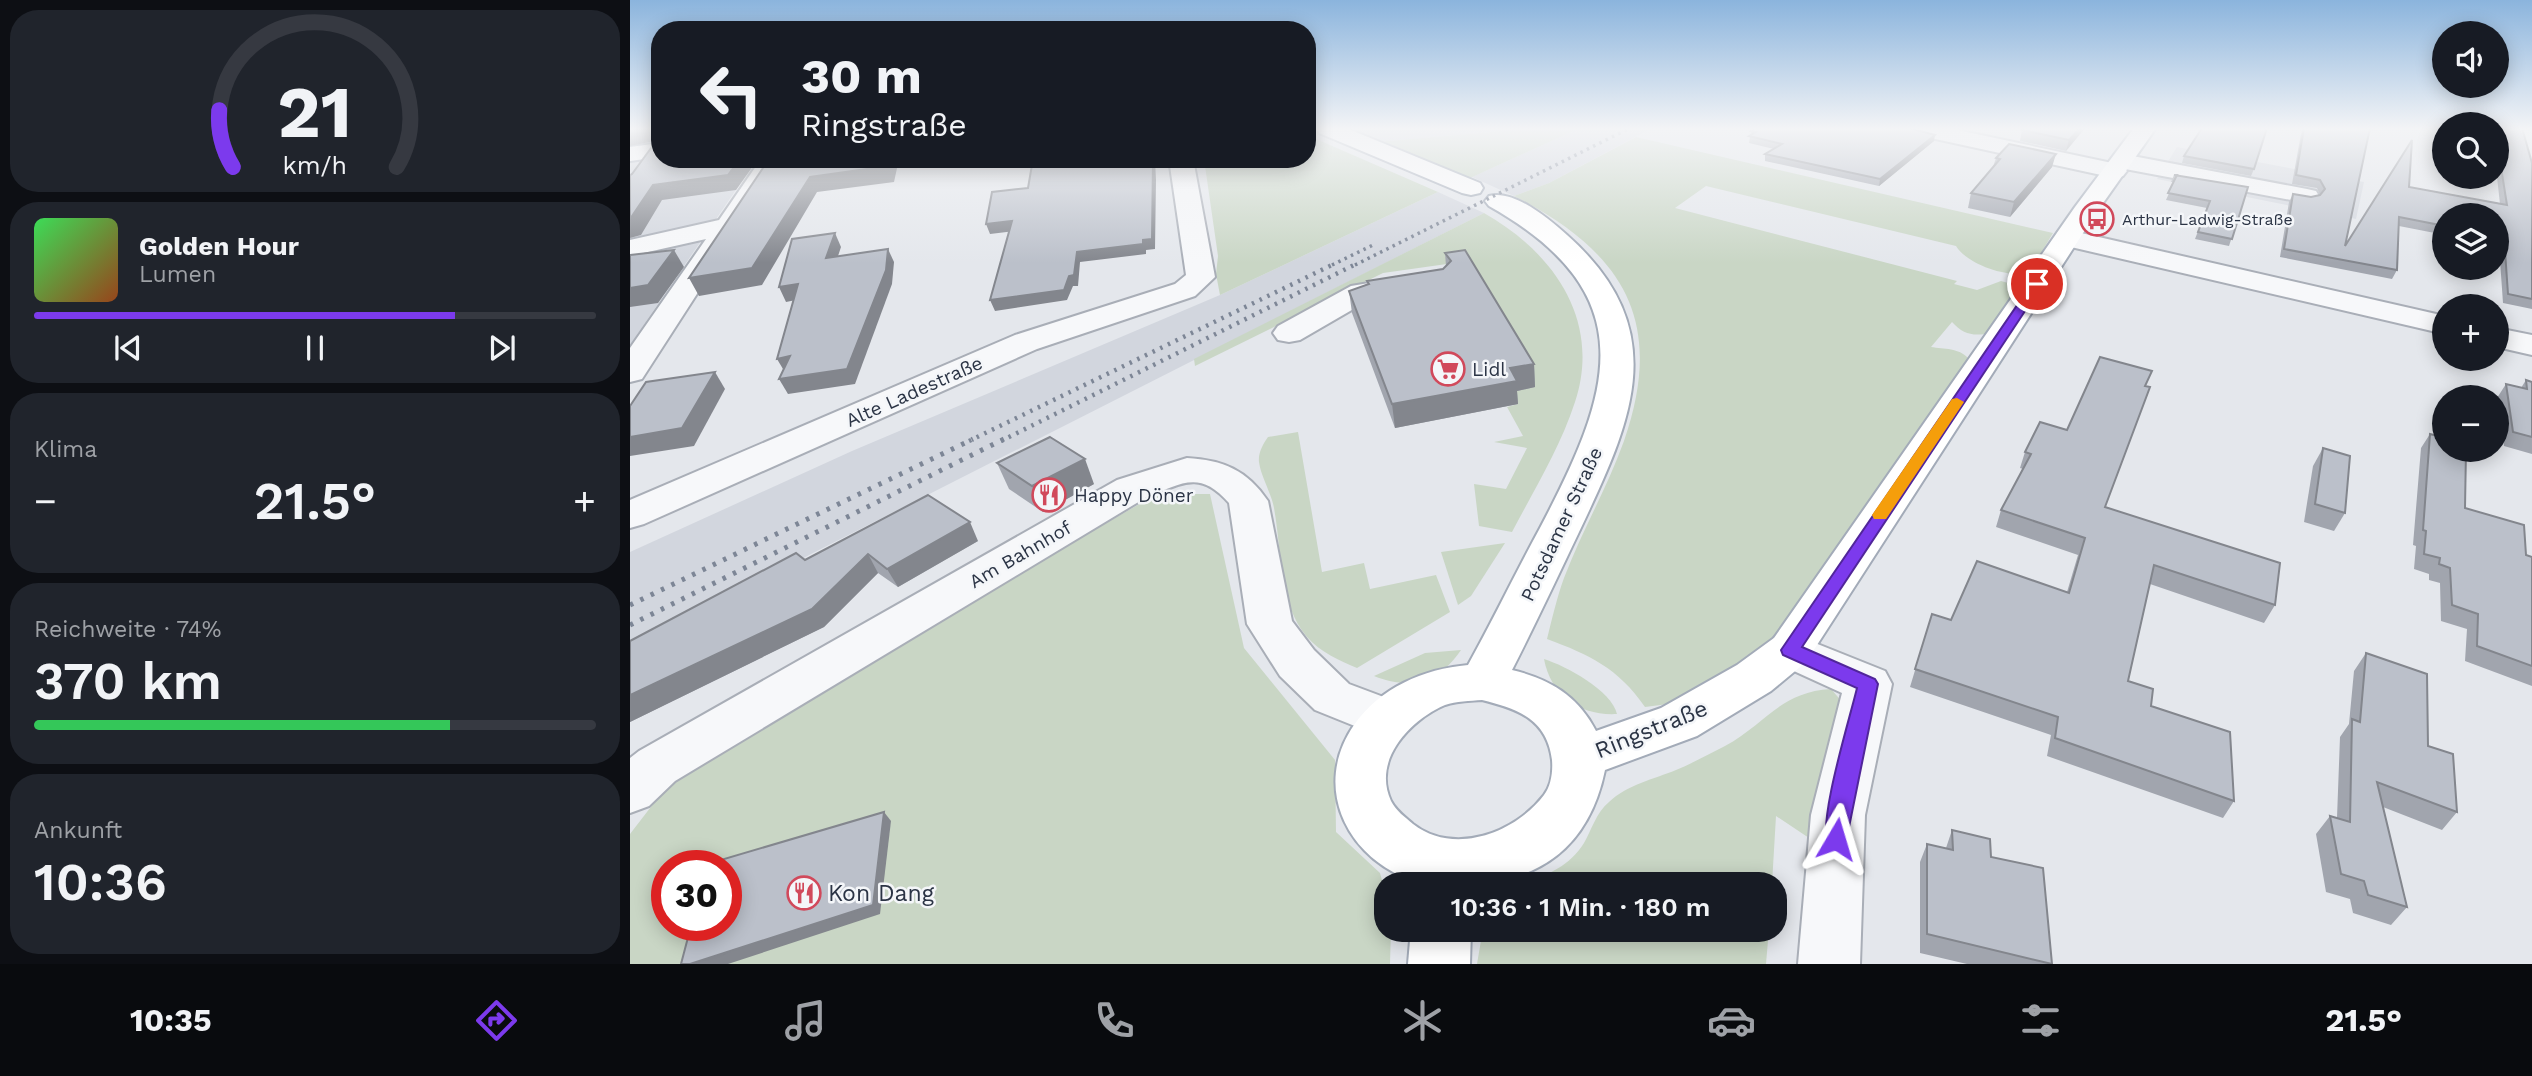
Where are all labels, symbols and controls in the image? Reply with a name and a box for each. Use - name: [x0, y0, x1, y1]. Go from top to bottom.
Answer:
- map controls: [2432, 21, 2509, 462]
- button: sound: [2432, 21, 2509, 98]
- text: 30 m: [801, 47, 922, 105]
- icon: left: [686, 49, 777, 140]
- text: 21: [278, 69, 352, 155]
- text: Ringstraße: [801, 106, 967, 144]
- button: search: [2432, 112, 2509, 189]
- text: km/h: [283, 151, 347, 180]
- bus stop icon: Arthur-Ladwig-Straße: [2078, 200, 2116, 238]
- button: layers: [2432, 203, 2509, 280]
- place label: Arthur-Ladwig-Straße: [2122, 210, 2293, 229]
- text: Golden Hour: [139, 231, 299, 261]
- pin: [2007, 254, 2067, 314]
- text: Lumen: [139, 261, 216, 288]
- icon: arrive: [2018, 265, 2056, 303]
- button: +: [2432, 294, 2509, 371]
- icon: previous: [109, 329, 147, 367]
- icon: pause: [296, 329, 334, 367]
- icon: next: [483, 329, 521, 367]
- supermarket icon: Lidl: [1429, 350, 1467, 388]
- street label: Alte Ladestraße: [842, 351, 986, 432]
- place label: Lidl: [1472, 358, 1506, 381]
- button: −: [2432, 385, 2509, 462]
- text: Klima: [34, 436, 97, 463]
- street label: Potsdamer Straße: [1516, 444, 1607, 605]
- text: 21.5°: [254, 471, 376, 532]
- restaurant icon: Happy Döner: [1030, 476, 1068, 514]
- text: −: [34, 479, 57, 523]
- text: +: [573, 479, 596, 523]
- place label: Happy Döner: [1074, 484, 1194, 507]
- street label: Am Bahnhof: [965, 516, 1076, 593]
- text: Reichweite · 74%: [34, 616, 221, 643]
- text: 370 km: [34, 651, 222, 712]
- street label: Ringstraße: [1591, 695, 1711, 764]
- position arrow: [1799, 802, 1873, 876]
- text: Ankunft: [34, 817, 122, 844]
- speed limit sign: 30: [651, 850, 742, 941]
- text: 10:36: [34, 852, 167, 913]
- restaurant icon: Kon Dang: [785, 874, 823, 912]
- place label: Kon Dang: [828, 880, 935, 907]
- text: 10:36 · 1 Min. · 180 m: [1451, 892, 1710, 922]
- icon: directions: [472, 996, 521, 1045]
- icon: music: [781, 996, 830, 1045]
- icon: phone: [1090, 996, 1139, 1045]
- icon: climate: [1398, 996, 1447, 1045]
- icon: car: [1707, 996, 1756, 1045]
- icon: filters: [2016, 996, 2065, 1045]
- text: 10:35: [130, 1001, 212, 1039]
- text: 21.5°: [2325, 1001, 2402, 1039]

